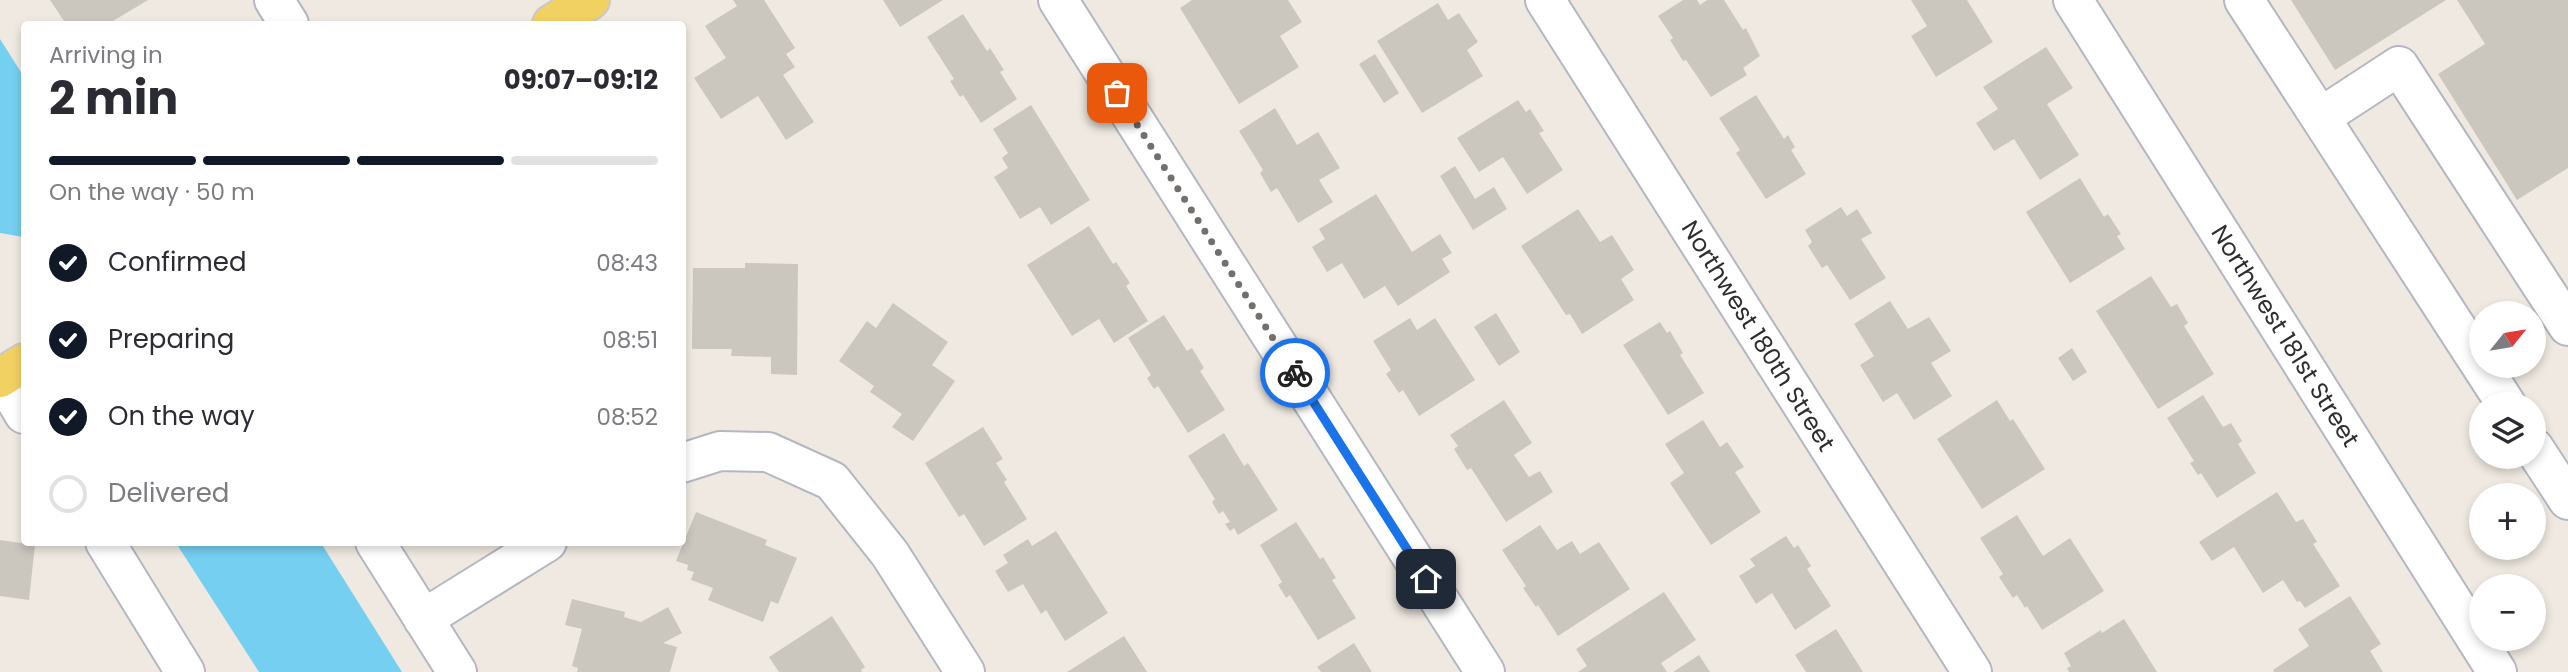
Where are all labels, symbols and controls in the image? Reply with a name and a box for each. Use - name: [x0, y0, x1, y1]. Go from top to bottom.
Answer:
- text: Arriving in: [49, 39, 163, 71]
- text: 09:07–09:12: [504, 62, 658, 98]
- pin: [1087, 63, 1147, 123]
- text: 2 min: [49, 66, 178, 130]
- icon: bag: [1098, 74, 1136, 112]
- text: On the way · 50 m: [49, 176, 255, 208]
- street label: Northwest 180th Street: [1674, 214, 1843, 457]
- street label: Northwest 181st Street: [2204, 218, 2367, 453]
- icon: check: [49, 244, 87, 282]
- text: Confirmed: [108, 244, 246, 280]
- text: 08:43: [596, 247, 658, 279]
- north arrow: [2469, 301, 2546, 378]
- map controls: [2469, 301, 2546, 651]
- icon: check: [49, 321, 87, 359]
- text: Preparing: [108, 321, 234, 357]
- text: 08:51: [602, 324, 658, 356]
- courier: [1260, 338, 1330, 408]
- icon: bike: [1276, 354, 1314, 392]
- button: layers: [2469, 392, 2546, 469]
- icon: check: [49, 398, 87, 436]
- text: On the way: [108, 398, 255, 434]
- text: 08:52: [596, 401, 658, 433]
- text: Delivered: [108, 475, 229, 511]
- button: +: [2469, 483, 2546, 560]
- pin: [1396, 549, 1456, 609]
- icon: home: [1407, 560, 1445, 598]
- button: −: [2469, 574, 2546, 651]

